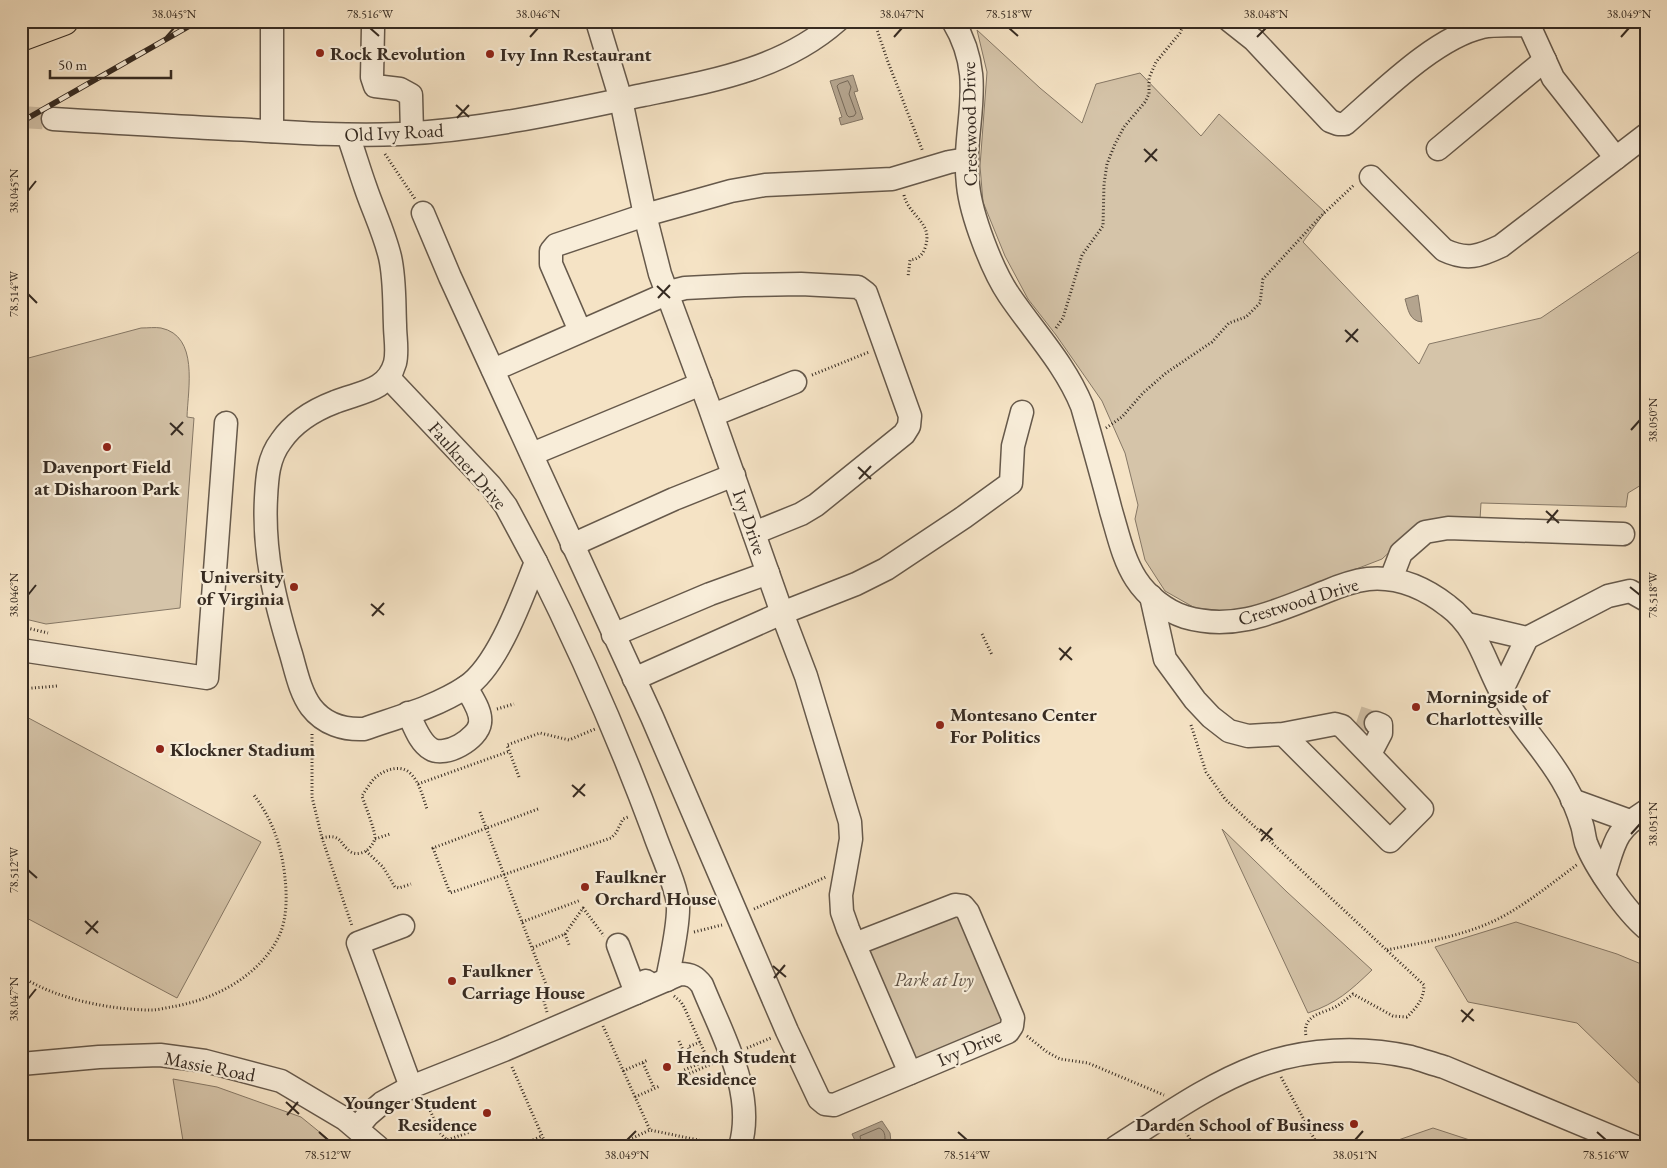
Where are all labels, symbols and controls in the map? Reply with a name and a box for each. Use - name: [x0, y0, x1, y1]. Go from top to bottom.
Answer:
- text: 38.045°N: [152, 6, 197, 22]
- text: 78.516°W: [347, 6, 394, 22]
- text: 38.046°N: [516, 6, 561, 22]
- text: 38.047°N: [880, 6, 925, 22]
- text: 78.518°W: [986, 6, 1033, 22]
- text: 38.048°N: [1244, 6, 1289, 22]
- text: 38.049°N: [1607, 6, 1652, 22]
- place label: Rock Revolution: [330, 41, 466, 66]
- place label: Ivy Inn Restaurant: [500, 42, 652, 67]
- marker: Rock Revolution: [314, 47, 326, 59]
- scale bar: [50, 48, 171, 80]
- marker: Ivy Inn Restaurant: [484, 48, 496, 60]
- text: 50 m: [58, 55, 87, 74]
- street label: Crestwood Drive: [956, 61, 983, 187]
- street label: Old Ivy Road: [344, 117, 445, 148]
- text: 38.045°N: [6, 168, 22, 213]
- text: 78.514°W: [6, 270, 22, 317]
- text: 38.050°N: [1645, 397, 1661, 442]
- street label: Faulkner Drive: [423, 416, 513, 514]
- marker: Davenport Field at Disharoon Park: [101, 441, 113, 453]
- place label: Davenport Field at Disharoon Park: [34, 454, 180, 501]
- street label: Ivy Drive: [727, 486, 772, 558]
- place label: University of Virginia: [197, 564, 285, 611]
- street label: Crestwood Drive: [1235, 571, 1361, 632]
- text: 78.518°W: [1645, 571, 1661, 618]
- text: 38.046°N: [6, 572, 22, 617]
- marker: University of Virginia: [288, 581, 300, 593]
- place label: Morningside of Charlottesville: [1426, 684, 1551, 731]
- marker: Morningside of Charlottesville: [1410, 701, 1422, 713]
- place label: Montesano Center For Politics: [950, 702, 1097, 749]
- marker: Montesano Center For Politics: [934, 719, 946, 731]
- place label: Klockner Stadium: [170, 737, 316, 762]
- marker: Klockner Stadium: [154, 743, 166, 755]
- text: 38.051°N: [1645, 801, 1661, 846]
- text: 78.512°W: [6, 846, 22, 893]
- place label: Faulkner Orchard House: [595, 864, 716, 911]
- marker: Faulkner Orchard House: [579, 881, 591, 893]
- place label: Faulkner Carriage House: [462, 958, 585, 1005]
- park label: Park at Ivy: [894, 967, 974, 992]
- marker: Faulkner Carriage House: [446, 975, 458, 987]
- text: 38.047°N: [6, 976, 22, 1021]
- street label: Ivy Drive: [933, 1023, 1005, 1072]
- place label: Hench Student Residence: [677, 1044, 796, 1091]
- street label: Massie Road: [162, 1045, 258, 1088]
- marker: Hench Student Residence: [661, 1061, 673, 1073]
- place label: Younger Student Residence: [343, 1090, 477, 1137]
- marker: Younger Student Residence: [481, 1107, 493, 1119]
- place label: Darden School of Business: [1135, 1112, 1344, 1137]
- marker: Darden School of Business: [1348, 1118, 1360, 1130]
- text: 78.512°W: [305, 1147, 352, 1163]
- text: 38.049°N: [605, 1147, 650, 1163]
- text: 78.514°W: [944, 1147, 991, 1163]
- text: 38.051°N: [1333, 1147, 1378, 1163]
- text: 78.516°W: [1583, 1147, 1630, 1163]

